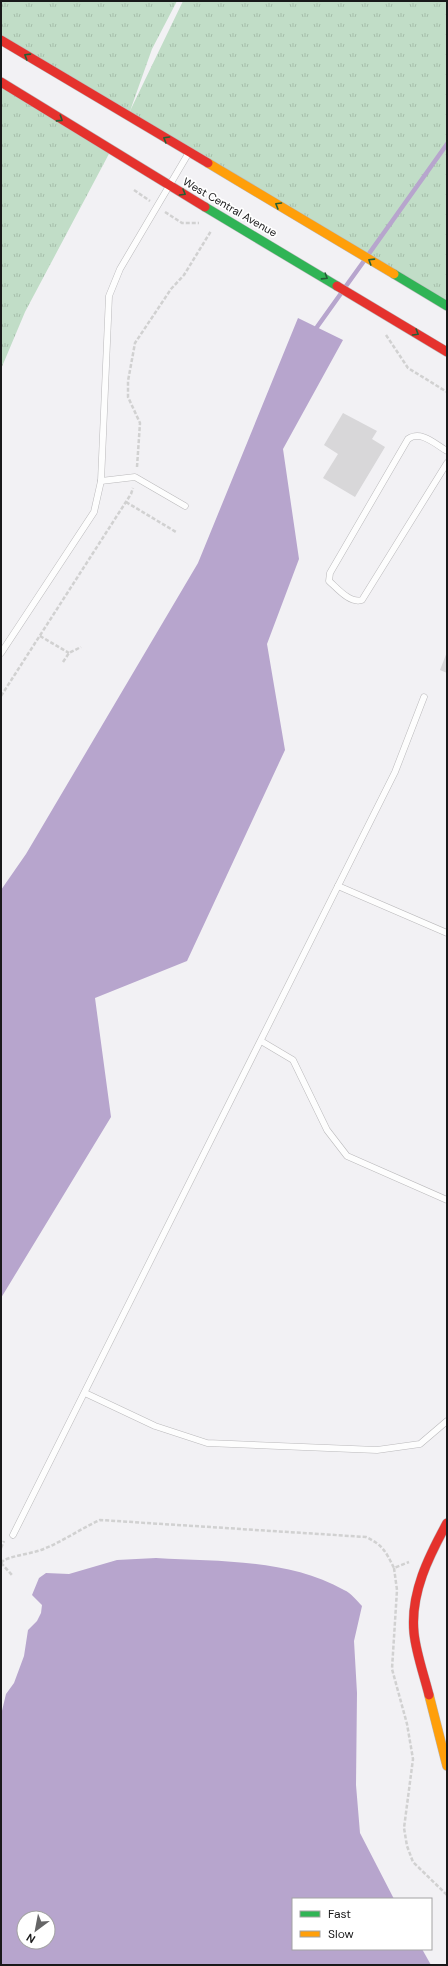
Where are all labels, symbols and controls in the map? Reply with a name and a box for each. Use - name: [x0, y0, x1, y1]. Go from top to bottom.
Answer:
- one-way arrow: [24, 53, 31, 61]
- one-way arrow: [56, 114, 63, 122]
- one-way arrow: [163, 136, 170, 143]
- street label: West Central Avenue: [180, 174, 280, 240]
- one-way arrow: [179, 189, 186, 196]
- one-way arrow: [275, 203, 282, 210]
- one-way arrow: [368, 259, 375, 266]
- one-way arrow: [321, 273, 328, 280]
- one-way arrow: [412, 329, 419, 336]
- legend: [292, 1898, 432, 1950]
- text: Fast: [328, 1906, 351, 1922]
- north arrow: [16, 1910, 56, 1950]
- text: Slow: [328, 1926, 354, 1942]
- text: N: [24, 1930, 38, 1947]

